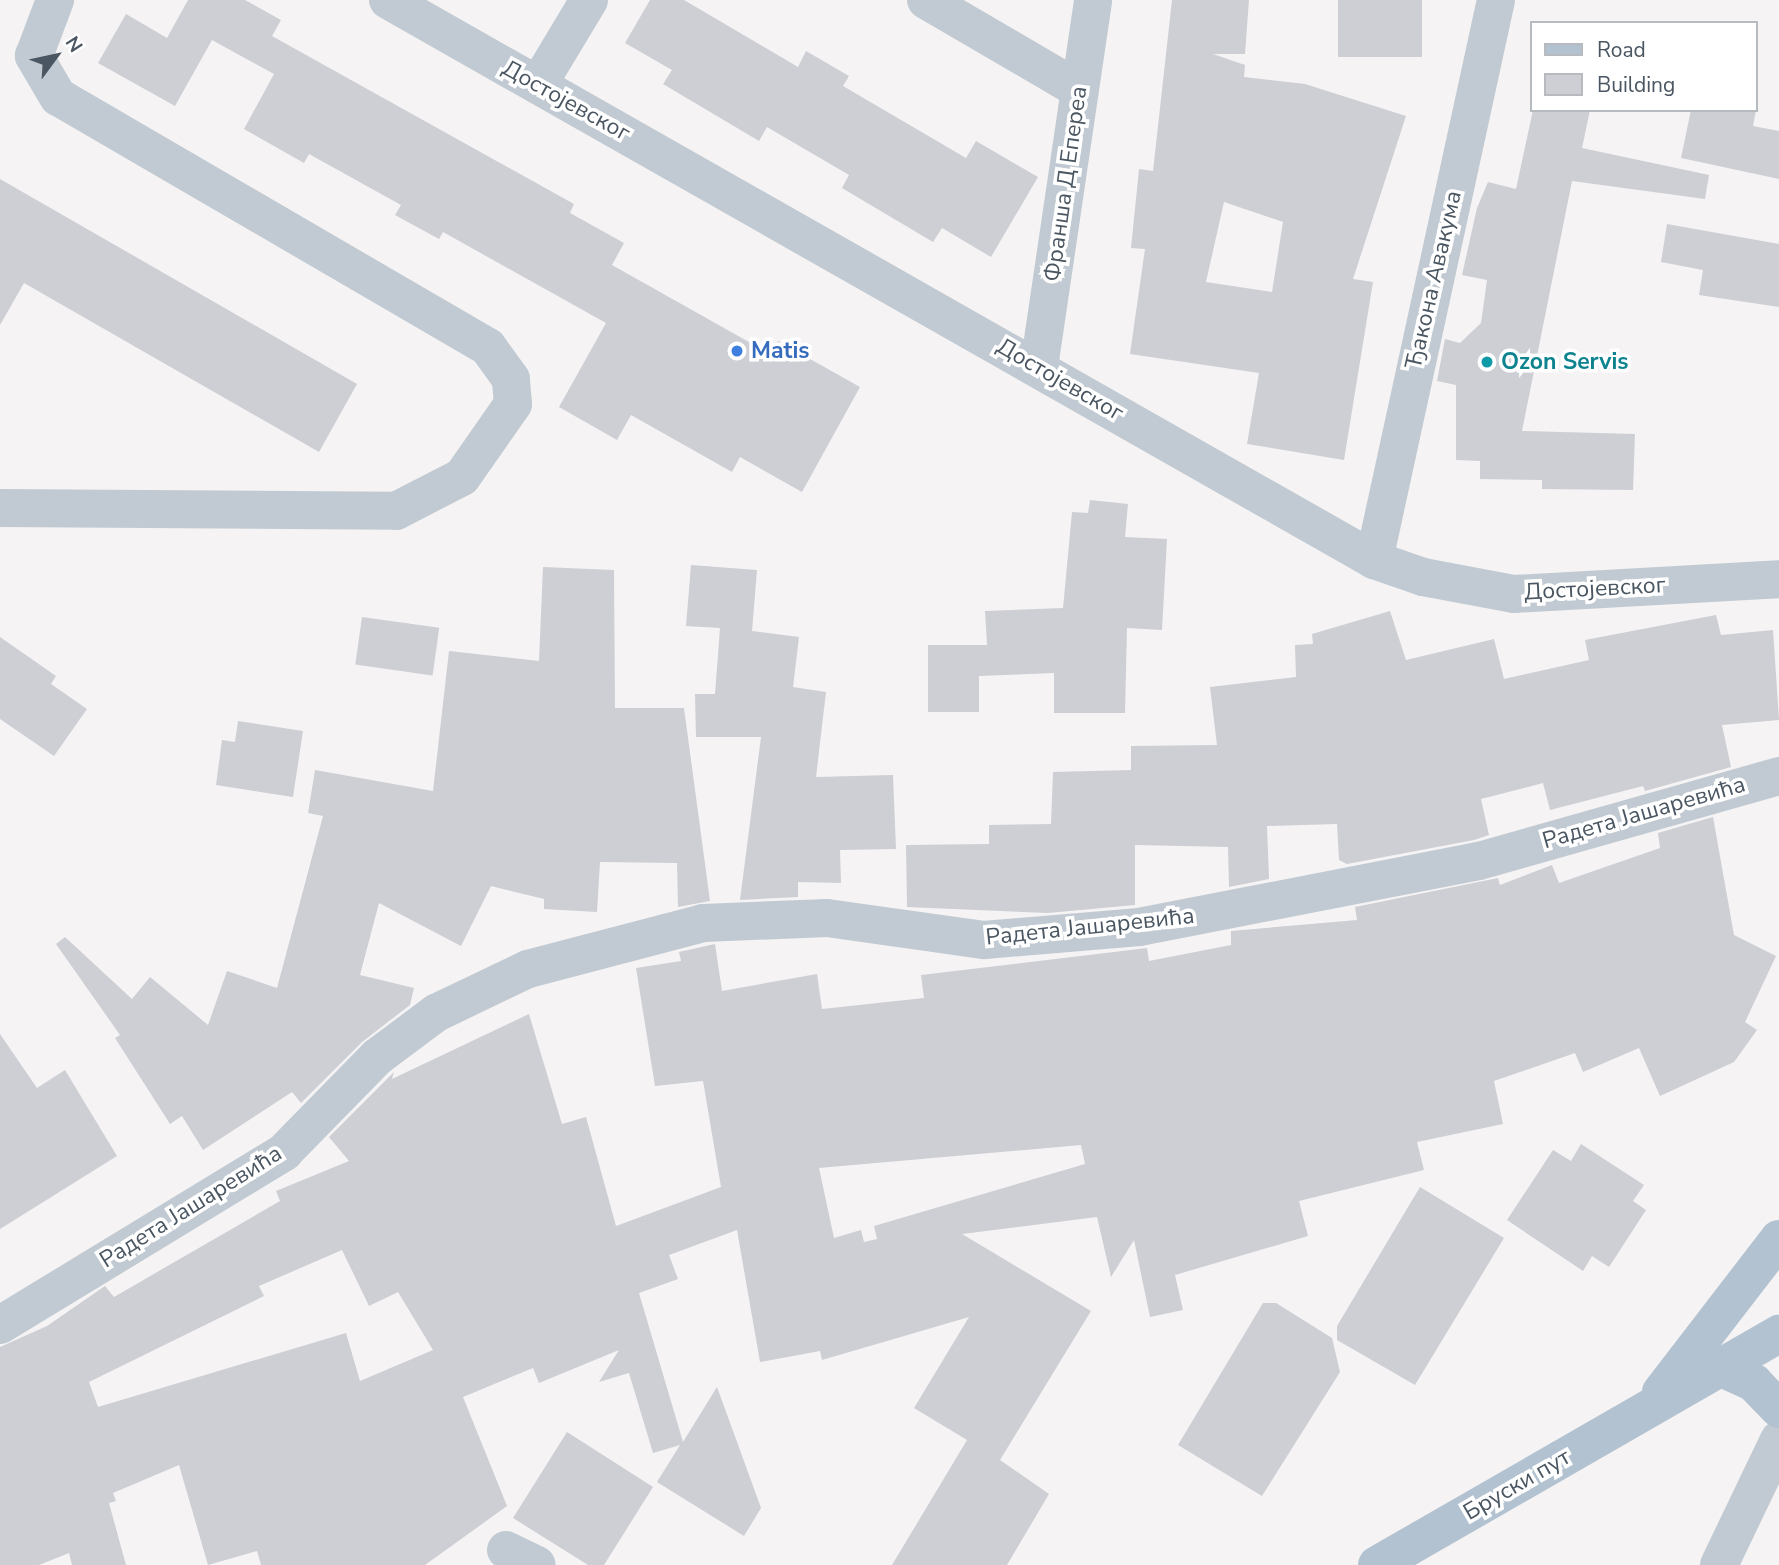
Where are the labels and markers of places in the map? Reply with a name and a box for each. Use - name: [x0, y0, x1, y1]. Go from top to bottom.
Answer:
- place label: Matis: [751, 337, 809, 365]
- marker: Matis: [729, 343, 745, 359]
- place label: Ozon Servis: [1501, 348, 1629, 376]
- marker: Ozon Servis: [1479, 354, 1495, 370]

